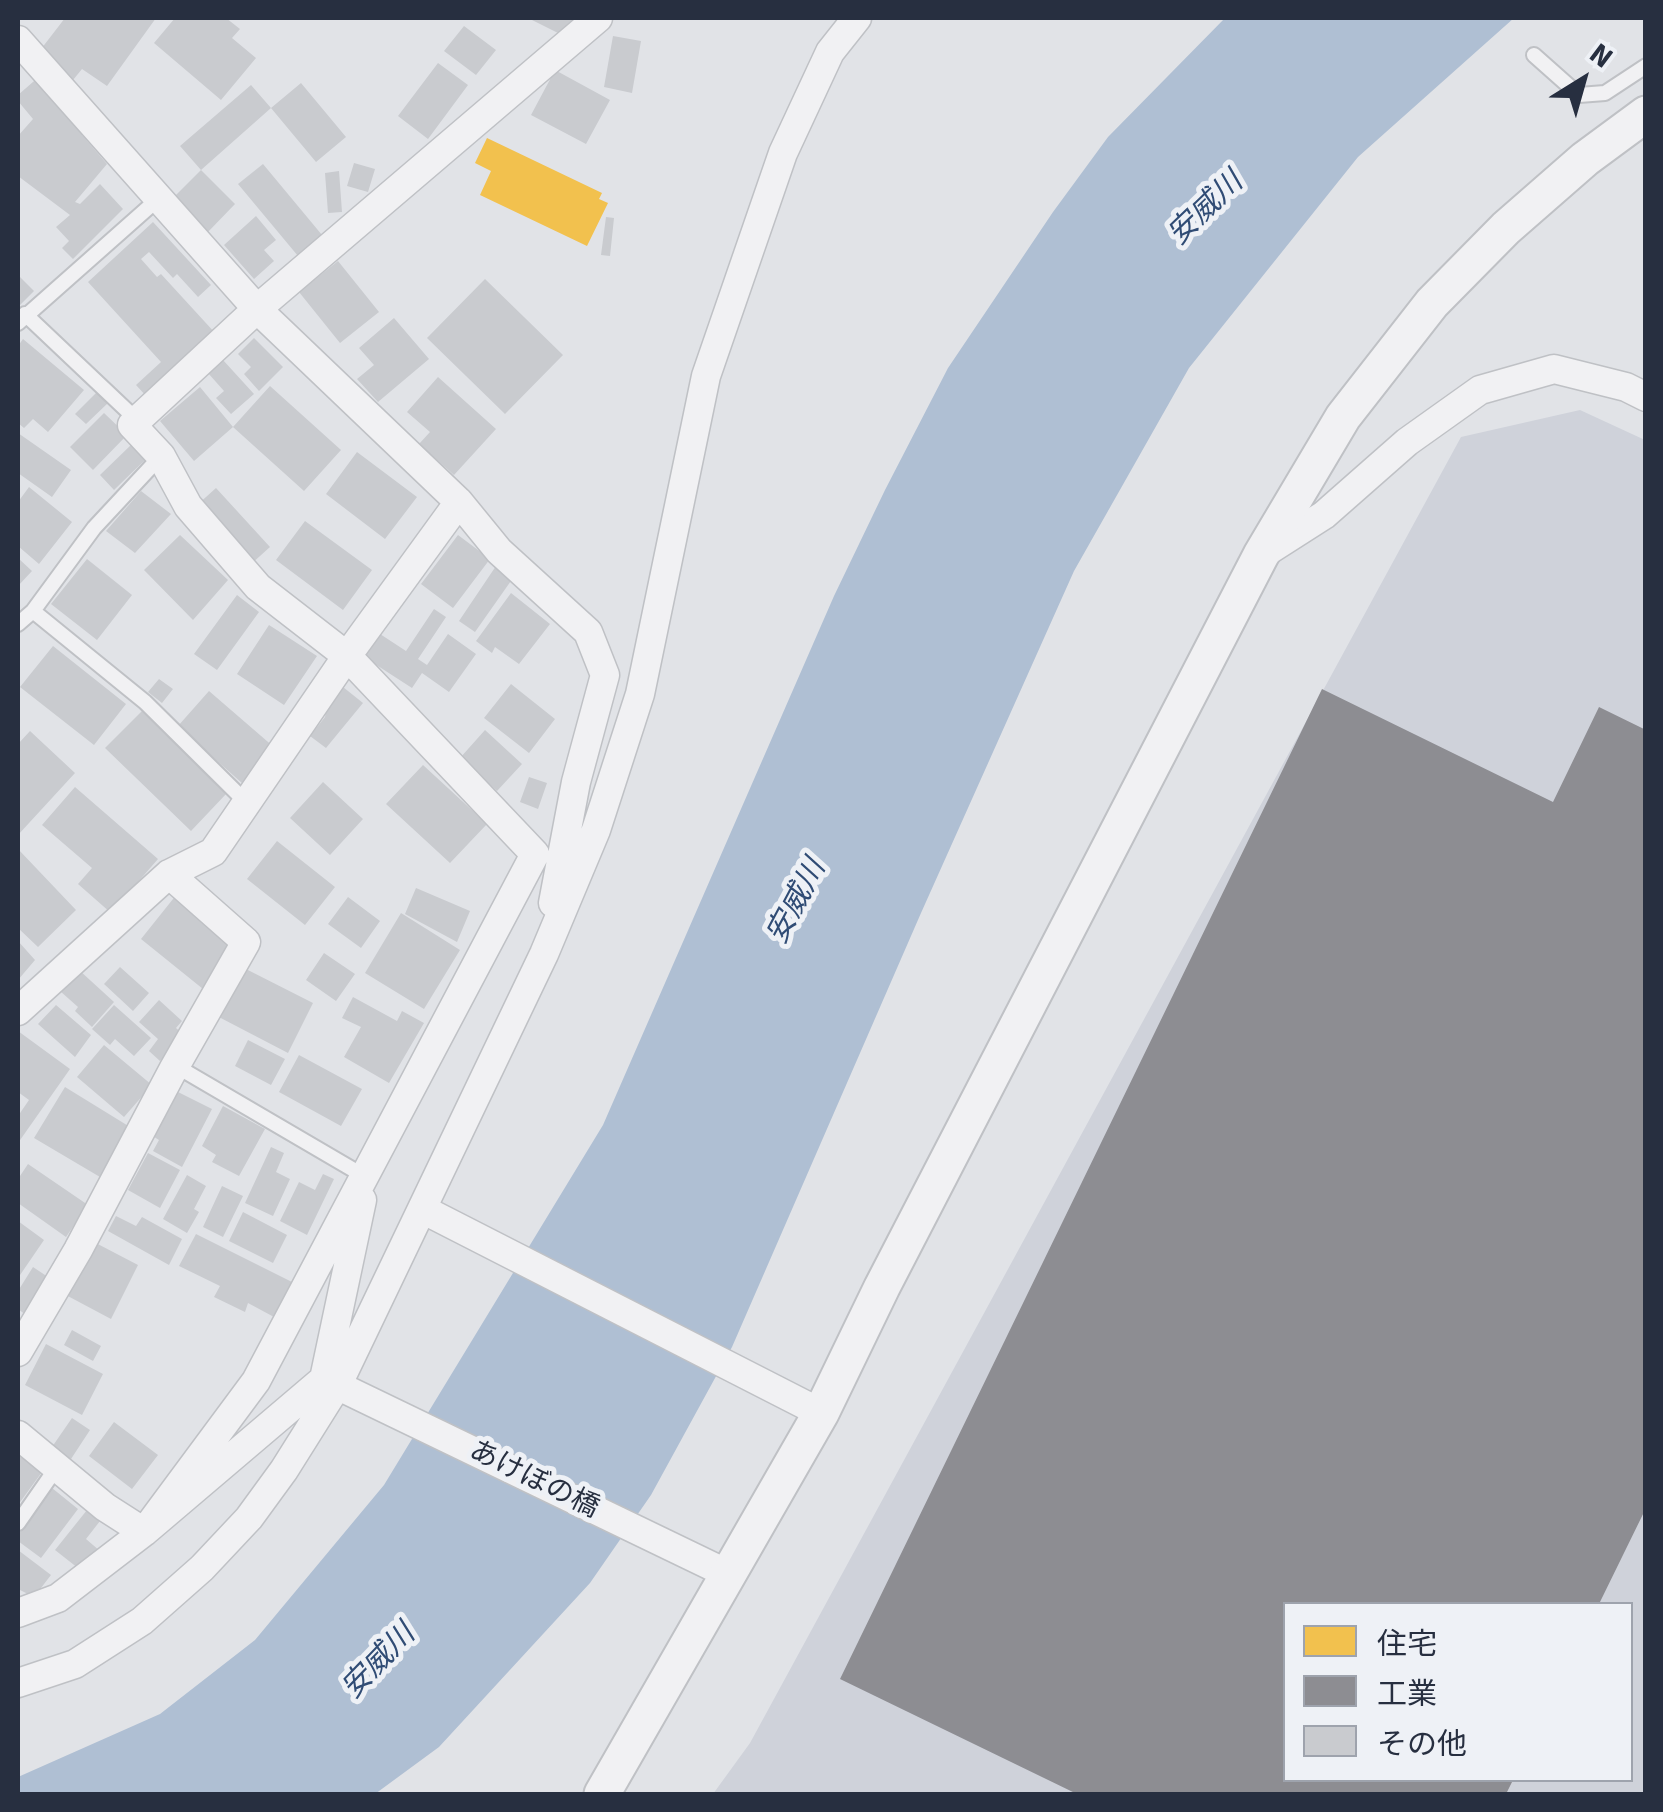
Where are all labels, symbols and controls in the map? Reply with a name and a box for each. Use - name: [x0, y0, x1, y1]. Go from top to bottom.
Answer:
- north arrow: [1533, 30, 1633, 130]
- text: N: [1583, 37, 1619, 75]
- water label: 安威川: [1161, 165, 1251, 253]
- water label: 安威川: [760, 854, 834, 950]
- street label: あけぼの橋: [464, 1434, 604, 1526]
- legend: [1283, 1602, 1633, 1782]
- water label: 安威川: [335, 1617, 423, 1707]
- text: 住宅: [1377, 1626, 1437, 1663]
- text: 工業: [1377, 1676, 1437, 1713]
- text: その他: [1377, 1726, 1467, 1763]

